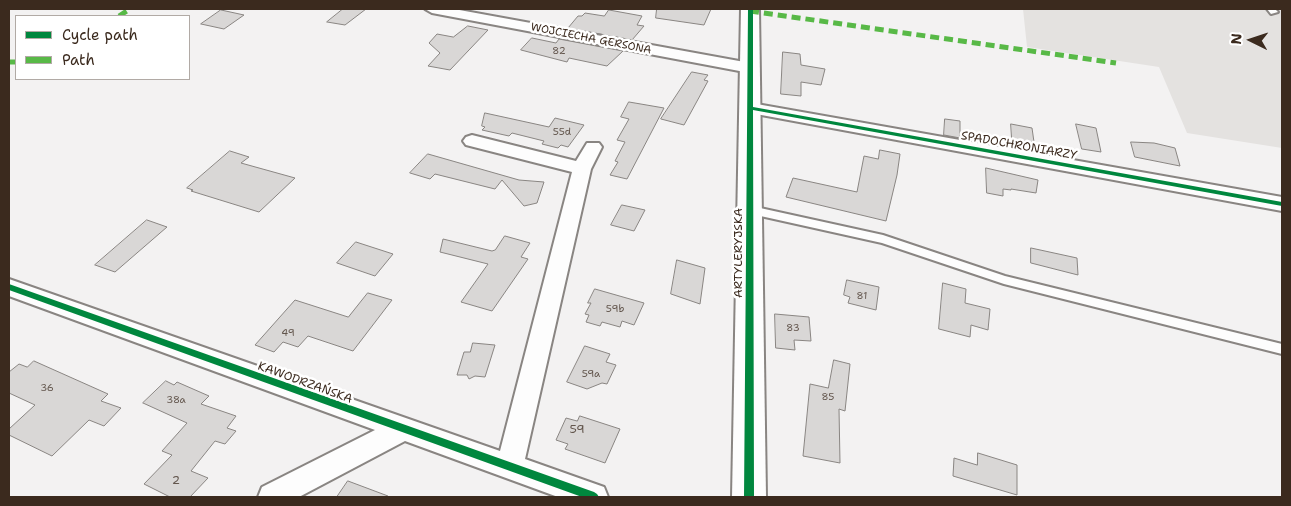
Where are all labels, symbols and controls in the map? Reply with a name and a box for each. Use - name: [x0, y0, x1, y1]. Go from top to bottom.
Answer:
- legend: [15, 15, 190, 80]
- north arrow: [1226, 15, 1276, 65]
- street label: WOJCIECHA GERSONA: [529, 21, 653, 57]
- text: Cycle path: [62, 25, 138, 45]
- text: N: [1227, 33, 1245, 45]
- house number: 82: [552, 45, 566, 57]
- text: Path: [62, 50, 95, 70]
- house number: 55d: [553, 126, 571, 138]
- street label: SPADOCHRONIARZY: [960, 129, 1078, 163]
- street label: ARTYLERYJSKA: [732, 208, 746, 298]
- house number: 81: [857, 290, 867, 302]
- house number: 59b: [606, 303, 624, 315]
- house number: 83: [786, 322, 800, 334]
- house number: 49: [281, 327, 295, 339]
- street label: KAWODRZAŃSKA: [256, 359, 354, 407]
- house number: 59a: [582, 368, 600, 380]
- house number: 36: [40, 382, 54, 394]
- house number: 85: [822, 391, 834, 403]
- house number: 38a: [166, 394, 186, 406]
- house number: 59: [569, 423, 585, 437]
- house number: 2: [172, 474, 180, 488]

